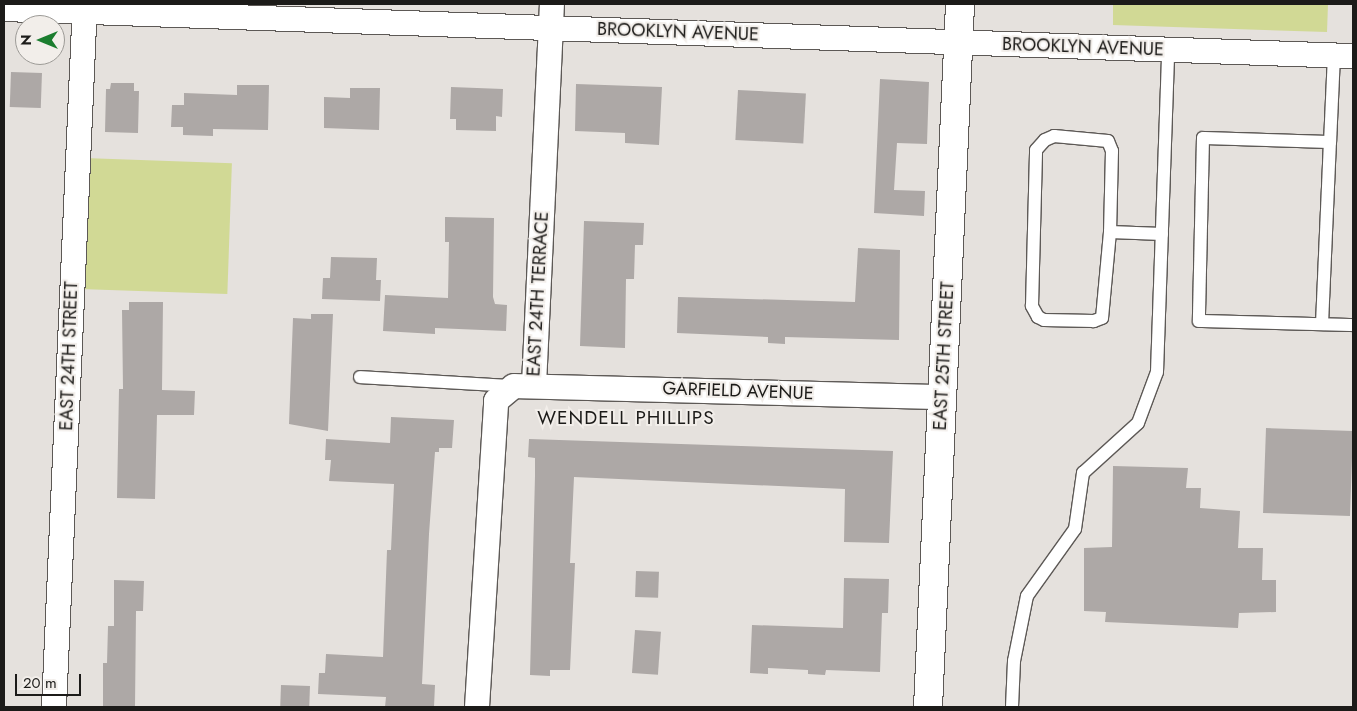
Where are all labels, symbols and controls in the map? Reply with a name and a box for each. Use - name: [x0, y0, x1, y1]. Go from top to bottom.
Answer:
- north arrow: [15, 15, 65, 65]
- street label: BROOKLYN AVENUE: [597, 18, 759, 46]
- street label: BROOKLYN AVENUE: [1002, 33, 1164, 61]
- text: N: [16, 34, 36, 46]
- street label: EAST 24TH TERRACE: [523, 211, 553, 377]
- street label: EAST 24TH STREET: [56, 281, 82, 431]
- street label: EAST 25TH STREET: [929, 281, 959, 431]
- street label: GARFIELD AVENUE: [662, 378, 814, 404]
- district label: WENDELL PHILLIPS: [535, 407, 717, 429]
- scale bar: [18, 664, 84, 696]
- text: 20 m: [23, 672, 57, 694]

